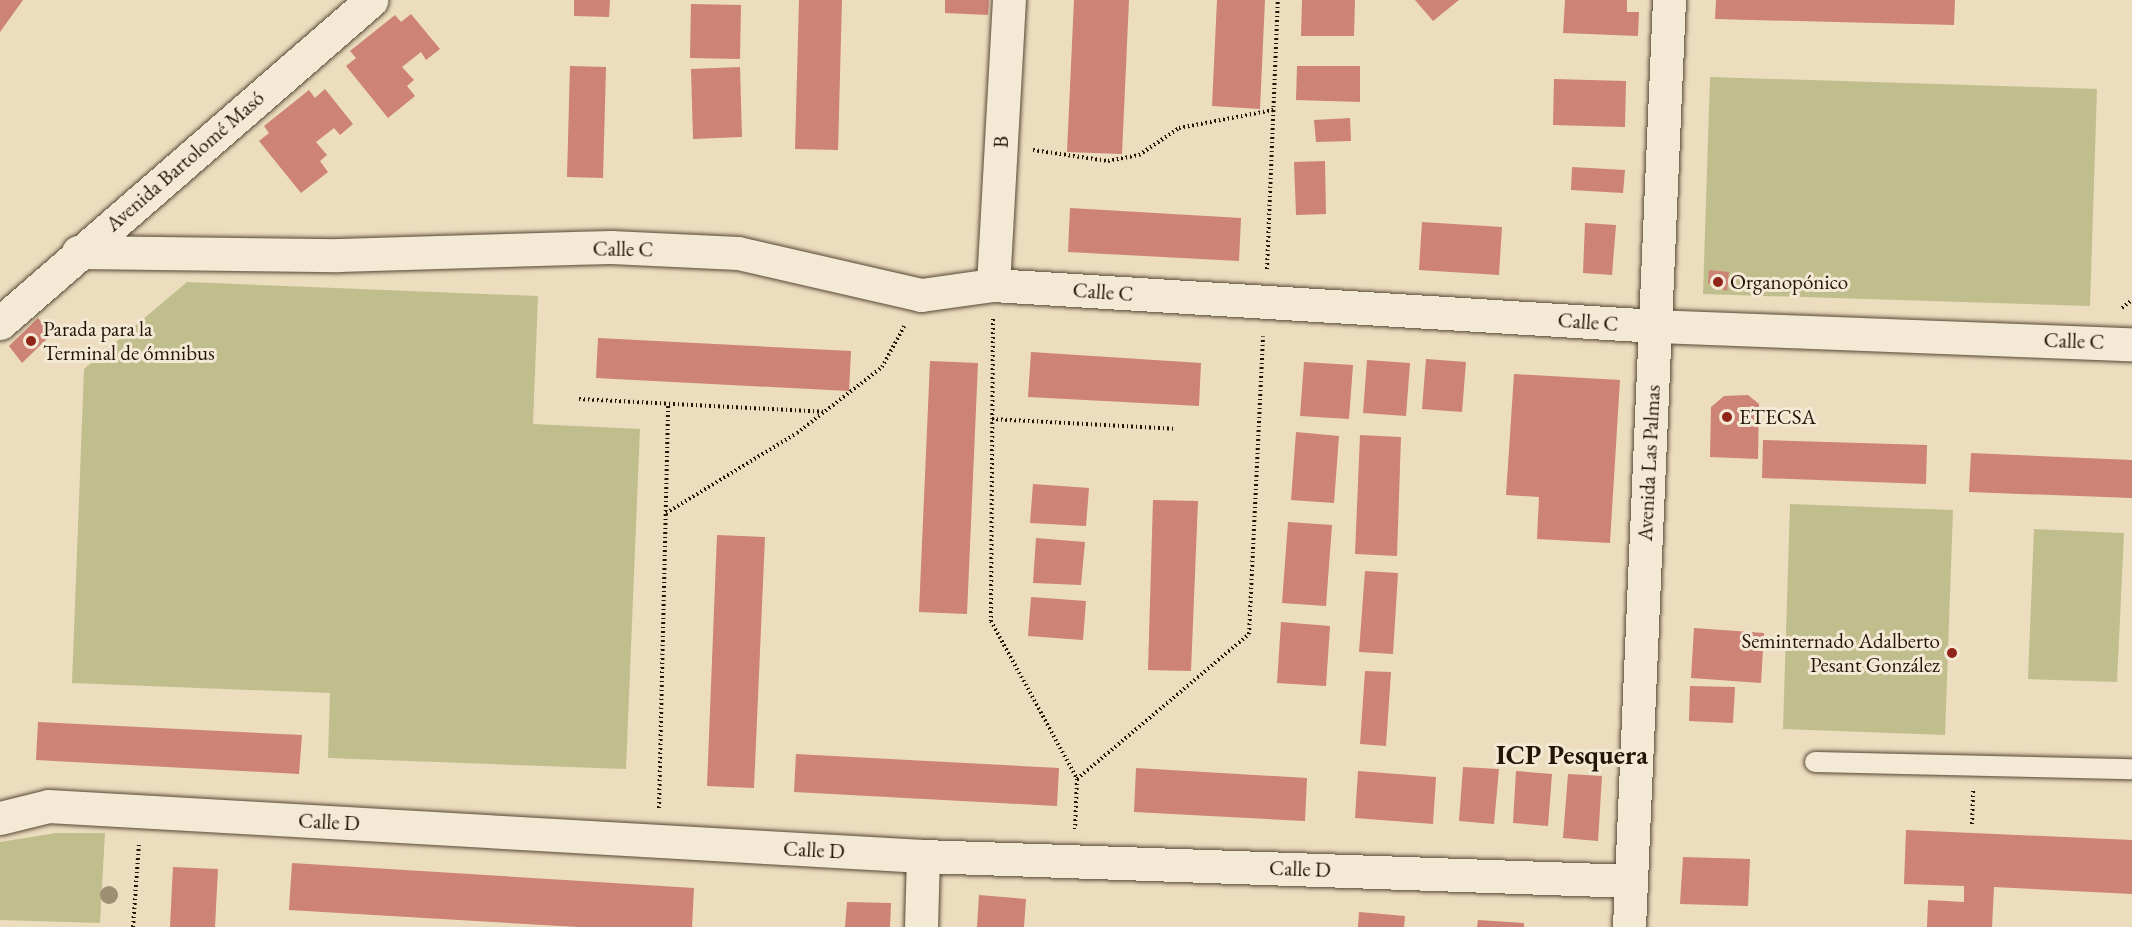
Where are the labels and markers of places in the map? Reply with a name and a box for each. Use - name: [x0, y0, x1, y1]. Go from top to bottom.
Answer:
- place label: Organopónico: [1730, 269, 1848, 295]
- marker: Organopónico: [1711, 275, 1725, 289]
- place label: Parada para la Terminal de ómnibus: [43, 316, 215, 366]
- marker: Parada para la Terminal de ómnibus: [24, 334, 38, 348]
- place label: ETECSA: [1739, 404, 1816, 430]
- marker: ETECSA: [1720, 410, 1734, 424]
- place label: Seminternado Adalberto Pesant González: [1741, 628, 1940, 678]
- marker: Seminternado Adalberto Pesant González: [1945, 646, 1959, 660]

